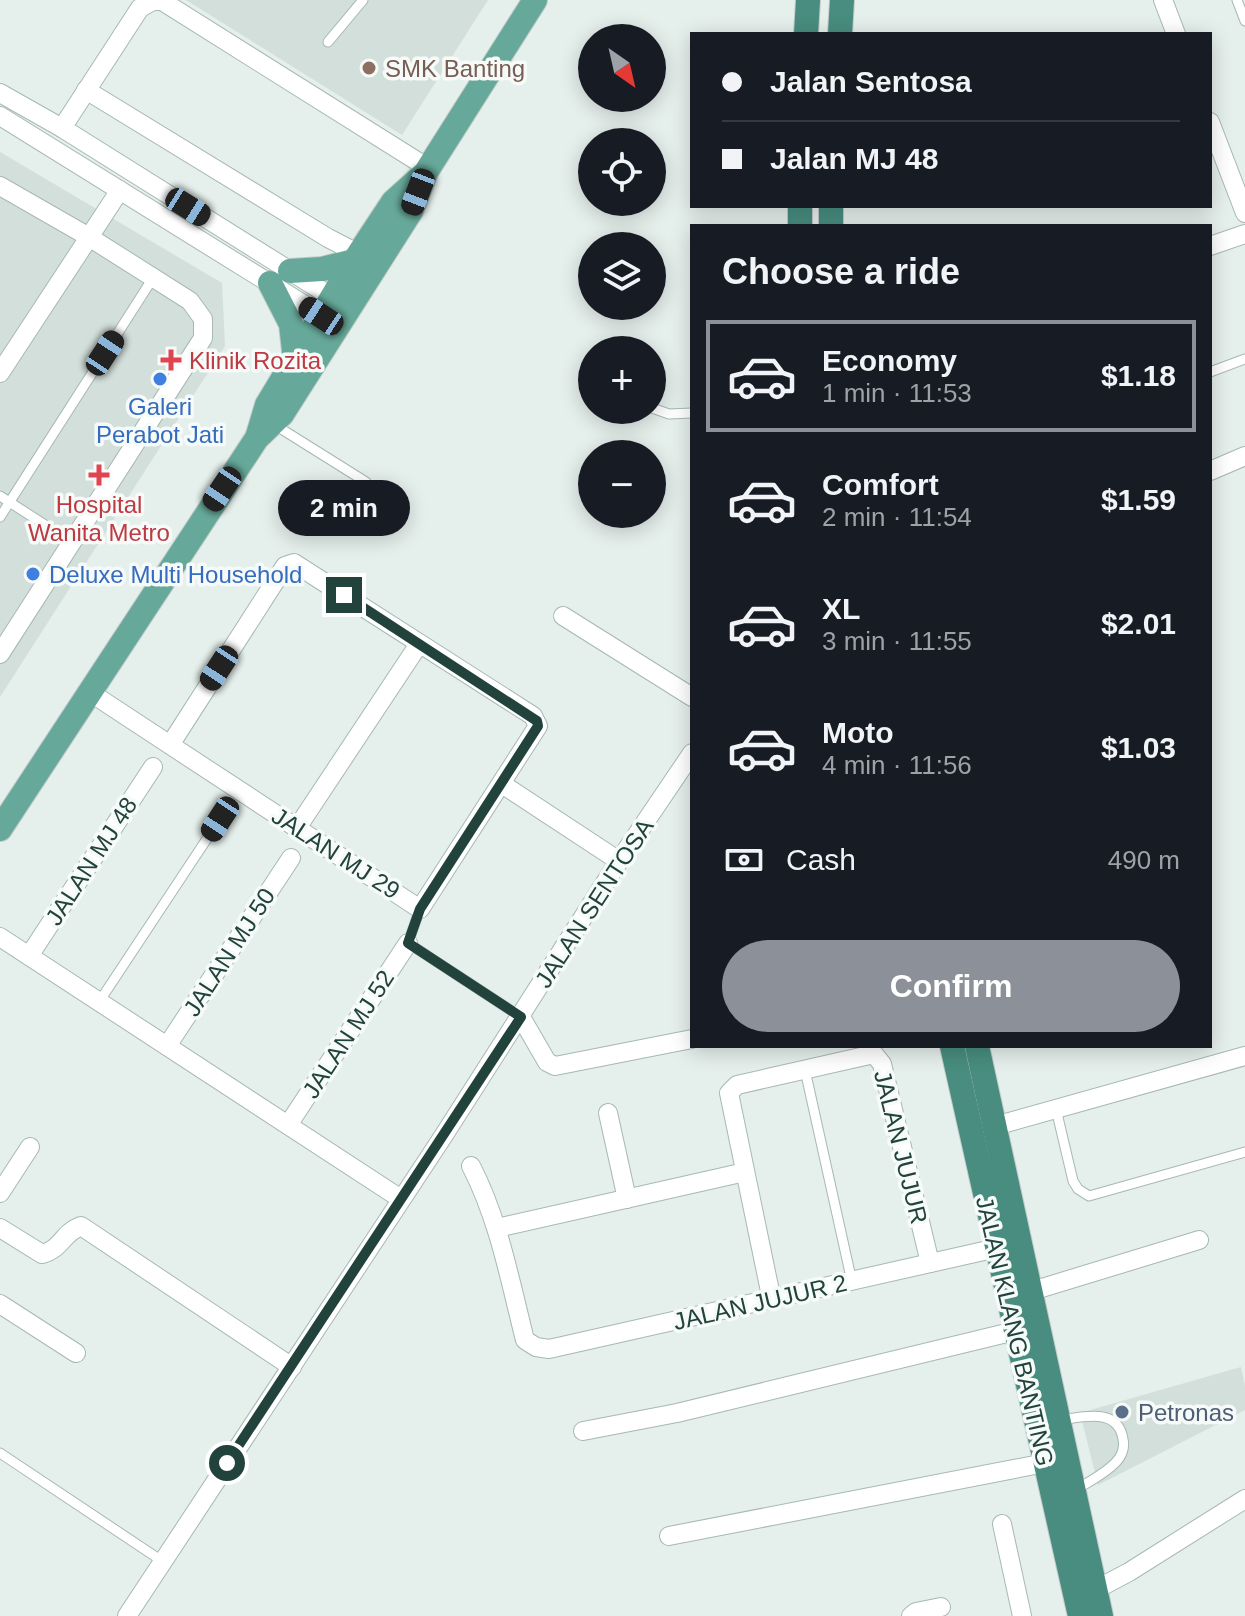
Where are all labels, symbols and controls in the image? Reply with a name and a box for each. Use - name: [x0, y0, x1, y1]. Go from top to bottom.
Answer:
- north arrow: [578, 24, 666, 112]
- map controls: [578, 24, 666, 528]
- place label: SMK Banting: [385, 55, 525, 82]
- marker: SMK Banting: [360, 59, 378, 77]
- text: Jalan Sentosa: [770, 65, 972, 98]
- button: locate: [578, 128, 666, 216]
- text: Jalan MJ 48: [770, 142, 938, 175]
- car: [398, 165, 438, 219]
- car: [161, 184, 215, 230]
- button: layers: [578, 232, 666, 320]
- text: Choose a ride: [722, 251, 960, 292]
- car: [294, 293, 348, 339]
- car: [82, 326, 128, 380]
- button: +: [578, 336, 666, 424]
- icon: car: [726, 340, 798, 412]
- text: Economy: [822, 344, 957, 377]
- place label: Klinik Rozita: [189, 347, 322, 374]
- marker: Klinik Rozita: [160, 349, 182, 371]
- text: $1.18: [1101, 359, 1176, 392]
- marker: Galeri Perabot Jati: [151, 370, 169, 388]
- text: 1 min · 11:53: [822, 378, 972, 408]
- place label: Galeri Perabot Jati: [96, 393, 224, 448]
- button: −: [578, 440, 666, 528]
- car: [199, 462, 245, 516]
- marker: Hospital Wanita Metro: [88, 464, 110, 486]
- icon: car: [726, 464, 798, 536]
- text: Comfort: [822, 468, 939, 501]
- callout: 2 min: [278, 479, 410, 535]
- text: $1.59: [1101, 483, 1176, 516]
- place label: Hospital Wanita Metro: [28, 491, 170, 546]
- text: 2 min: [310, 493, 378, 523]
- text: 2 min · 11:54: [822, 502, 972, 532]
- place label: Deluxe Multi Household: [49, 561, 302, 588]
- marker: Deluxe Multi Household: [24, 565, 42, 583]
- route end: [326, 577, 362, 613]
- icon: car: [726, 588, 798, 660]
- text: XL: [822, 592, 860, 625]
- text: $2.01: [1101, 607, 1176, 640]
- text: 3 min · 11:55: [822, 626, 972, 656]
- car: [196, 641, 242, 695]
- icon: car: [726, 712, 798, 784]
- text: Moto: [822, 716, 894, 749]
- text: $1.03: [1101, 731, 1176, 764]
- text: 4 min · 11:56: [822, 750, 972, 780]
- street label: JALAN MJ 48: [40, 792, 142, 930]
- car: [197, 792, 243, 846]
- street label: JALAN MJ 29: [267, 802, 405, 904]
- street label: JALAN SENTOSA: [529, 814, 659, 992]
- icon: cash: [722, 838, 766, 882]
- text: Cash: [786, 843, 856, 876]
- text: 490 m: [1108, 845, 1180, 875]
- street label: JALAN MJ 50: [178, 883, 280, 1021]
- button: Confirm: [722, 940, 1180, 1032]
- street label: JALAN MJ 52: [297, 965, 399, 1103]
- street label: JALAN JUJUR: [869, 1067, 933, 1227]
- street label: JALAN KLANG BANTING: [971, 1193, 1059, 1469]
- street label: JALAN JUJUR 2: [671, 1269, 849, 1335]
- place label: Petronas: [1138, 1399, 1234, 1426]
- marker: Petronas: [1113, 1403, 1131, 1421]
- route start: [209, 1445, 245, 1481]

